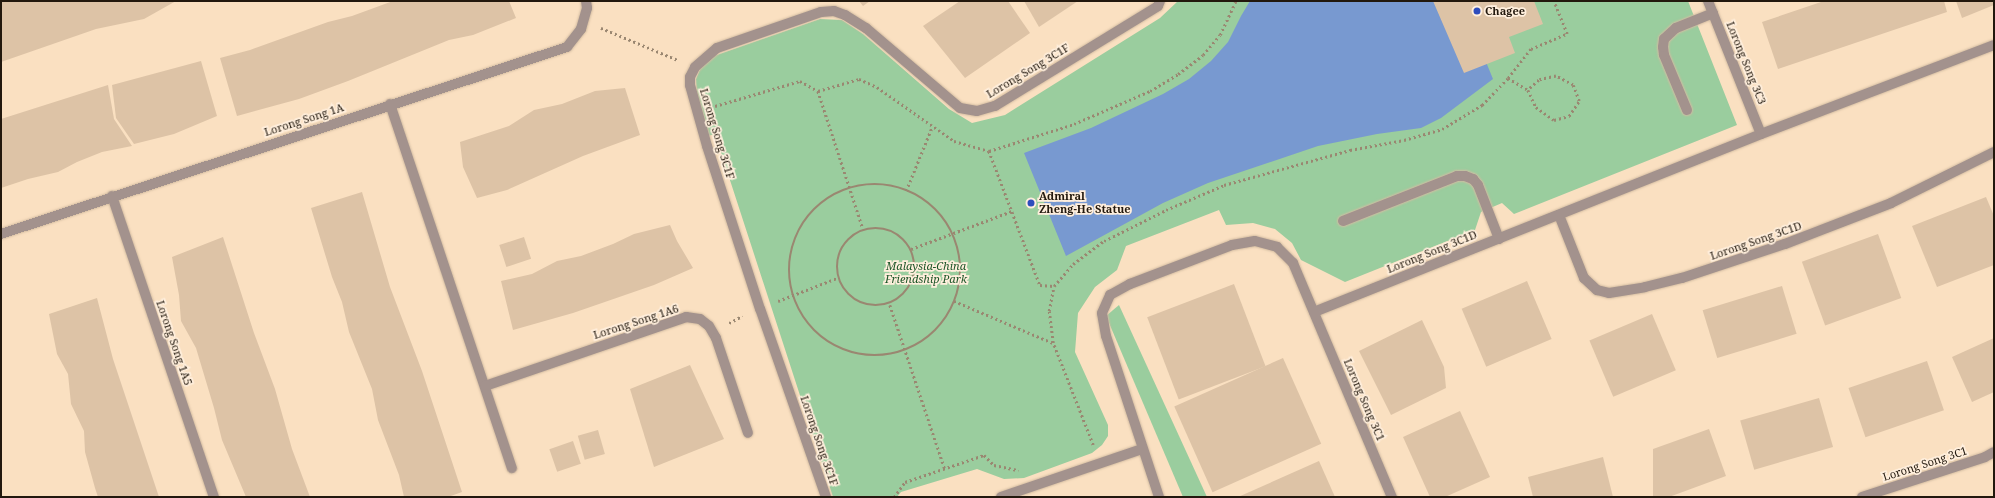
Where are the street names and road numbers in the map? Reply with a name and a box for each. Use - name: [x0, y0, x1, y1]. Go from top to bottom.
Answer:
- street label: Lorong Song 3C3: [1723, 20, 1769, 106]
- street label: Lorong Song 3C1F: [984, 41, 1072, 101]
- street label: Lorong Song 3C1F: [697, 87, 737, 181]
- street label: Lorong Song 1A: [263, 101, 345, 139]
- street label: Lorong Song 3C1D: [1709, 219, 1803, 263]
- street label: Lorong Song 3C1D: [1385, 228, 1479, 276]
- street label: Lorong Song 1A5: [153, 299, 195, 387]
- street label: Lorong Song 1A6: [592, 302, 680, 342]
- street label: Lorong Song 3C1: [1341, 357, 1387, 443]
- street label: Lorong Song 3C1F: [797, 394, 841, 488]
- street label: Lorong Song 3C1: [1881, 444, 1969, 484]

